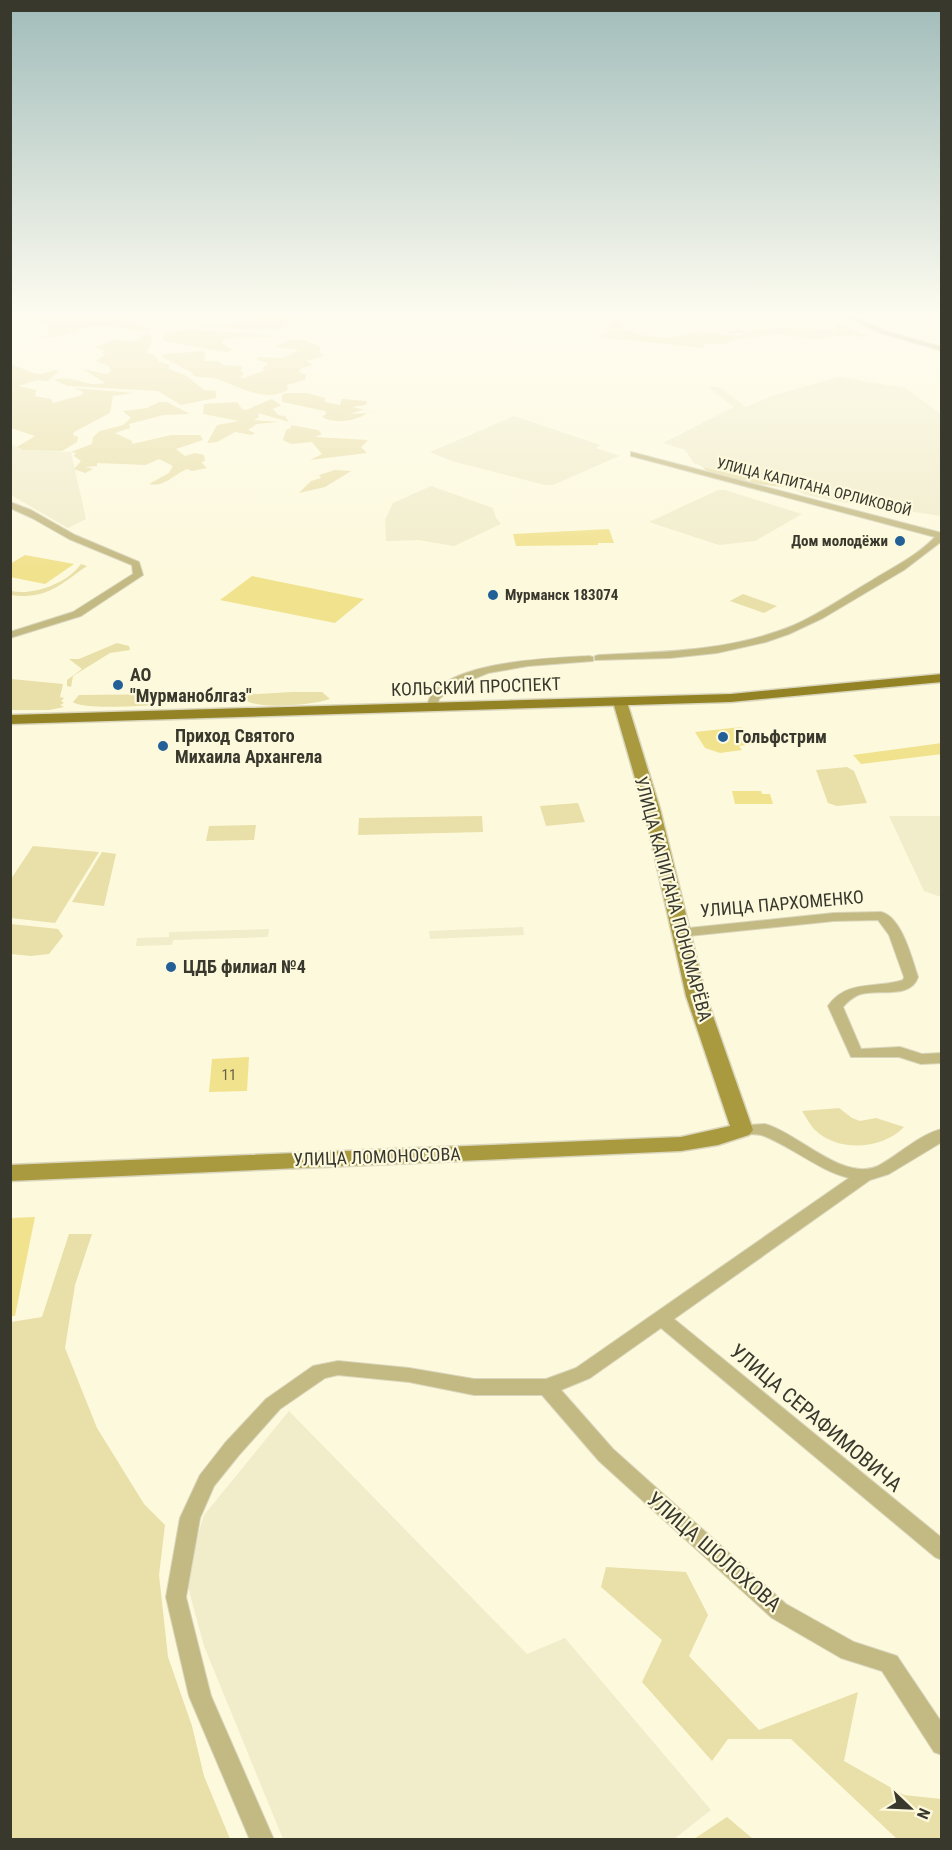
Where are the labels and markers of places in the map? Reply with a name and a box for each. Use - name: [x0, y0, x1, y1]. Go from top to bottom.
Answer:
- place label: Дом молодёжи: [791, 532, 888, 550]
- marker: Дом молодёжи: [893, 534, 907, 548]
- place label: Мурманск 183074: [505, 586, 619, 604]
- marker: Мурманск 183074: [486, 588, 500, 602]
- place label: AO "Мурманоблгаз": [130, 664, 252, 706]
- marker: AO "Мурманоблгаз": [111, 678, 125, 692]
- place label: Приход Святого Михаила Архангела: [175, 725, 322, 767]
- place label: Гольфстрим: [735, 726, 827, 747]
- marker: Гольфстрим: [716, 730, 730, 744]
- marker: Приход Святого Михаила Архангела: [156, 739, 170, 753]
- place label: ЦДБ филиал №4: [183, 956, 306, 977]
- marker: ЦДБ филиал №4: [164, 960, 178, 974]

